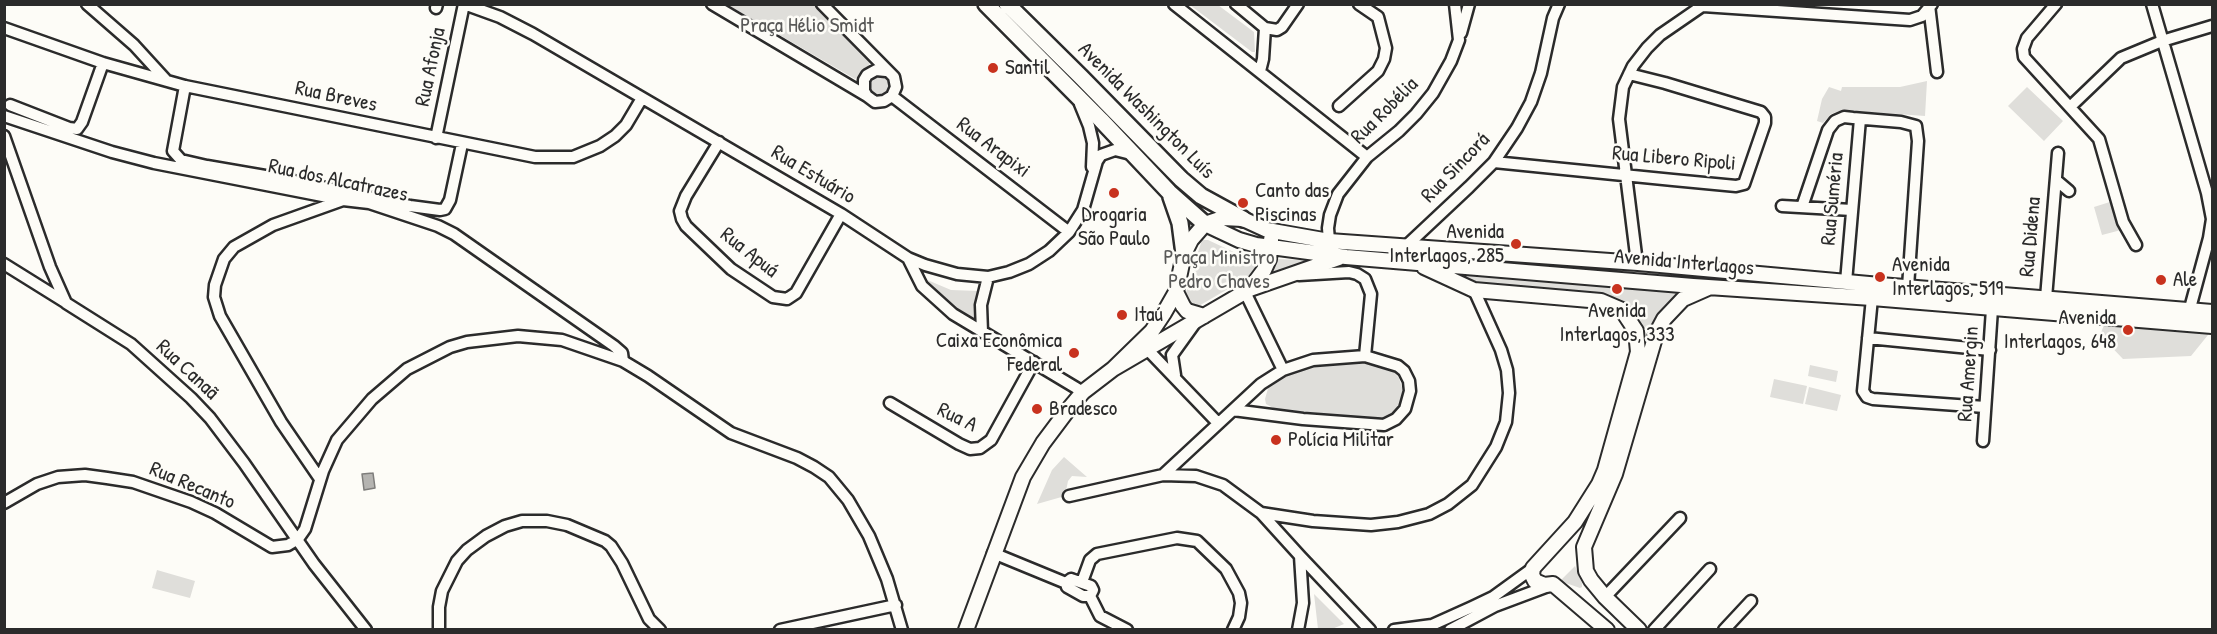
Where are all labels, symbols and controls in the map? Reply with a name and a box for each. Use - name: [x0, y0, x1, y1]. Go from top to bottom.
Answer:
- park label: Praça Hélio Smidt: [740, 13, 874, 39]
- street label: Rua Afonja: [410, 25, 452, 109]
- street label: Avenida Washington Luís: [1072, 37, 1220, 185]
- place label: Santil: [1005, 55, 1050, 81]
- marker: Santil: [986, 61, 1000, 75]
- street label: Rua Robélia: [1346, 72, 1424, 150]
- street label: Rua Breves: [293, 76, 379, 118]
- street label: Rua Arapixi: [951, 112, 1035, 184]
- street label: Rua Sincorá: [1416, 128, 1496, 208]
- street label: Rua Estuário: [766, 140, 860, 210]
- street label: Rua Libero Ripoli: [1611, 141, 1737, 177]
- street label: Rua Suméria: [1816, 152, 1850, 246]
- street label: Rua dos Alcatrazes: [266, 154, 410, 208]
- place label: Canto das Piscinas: [1255, 178, 1329, 228]
- marker: Drogaria São Paulo: [1107, 186, 1121, 200]
- marker: Canto das Piscinas: [1236, 196, 1250, 210]
- street label: Rua Didena: [2015, 196, 2047, 278]
- place label: Drogaria São Paulo: [1078, 202, 1150, 252]
- place label: Avenida Interlagos, 285: [1389, 219, 1504, 269]
- street label: Rua Apuá: [715, 222, 783, 284]
- marker: Avenida Interlagos, 285: [1509, 237, 1523, 251]
- street label: Avenida Interlagos: [1613, 244, 1755, 282]
- park label: Praça Ministro Pedro Chaves: [1164, 245, 1274, 295]
- place label: Avenida Interlagos, 519: [1892, 252, 2003, 302]
- place label: Ale: [2173, 267, 2197, 293]
- marker: Avenida Interlagos, 519: [1873, 270, 1887, 284]
- marker: Ale: [2154, 273, 2168, 287]
- marker: Avenida Interlagos, 333: [1610, 282, 1624, 296]
- place label: Avenida Interlagos, 333: [1559, 298, 1675, 348]
- place label: Itaú: [1134, 302, 1163, 328]
- place label: Avenida Interlagos, 648: [2004, 305, 2116, 355]
- marker: Itaú: [1115, 308, 1129, 322]
- marker: Avenida Interlagos, 648: [2121, 323, 2135, 337]
- street label: Rua Amergin: [1953, 325, 1985, 423]
- place label: Caixa Econômica Federal: [936, 328, 1062, 378]
- street label: Rua Canaã: [150, 335, 224, 405]
- marker: Caixa Econômica Federal: [1067, 346, 1081, 360]
- place label: Bradesco: [1049, 396, 1117, 422]
- street label: Rua A: [933, 398, 981, 438]
- marker: Bradesco: [1030, 402, 1044, 416]
- place label: Polícia Militar: [1288, 427, 1394, 453]
- marker: Polícia Militar: [1269, 433, 1283, 447]
- street label: Rua Recanto: [145, 457, 239, 515]

